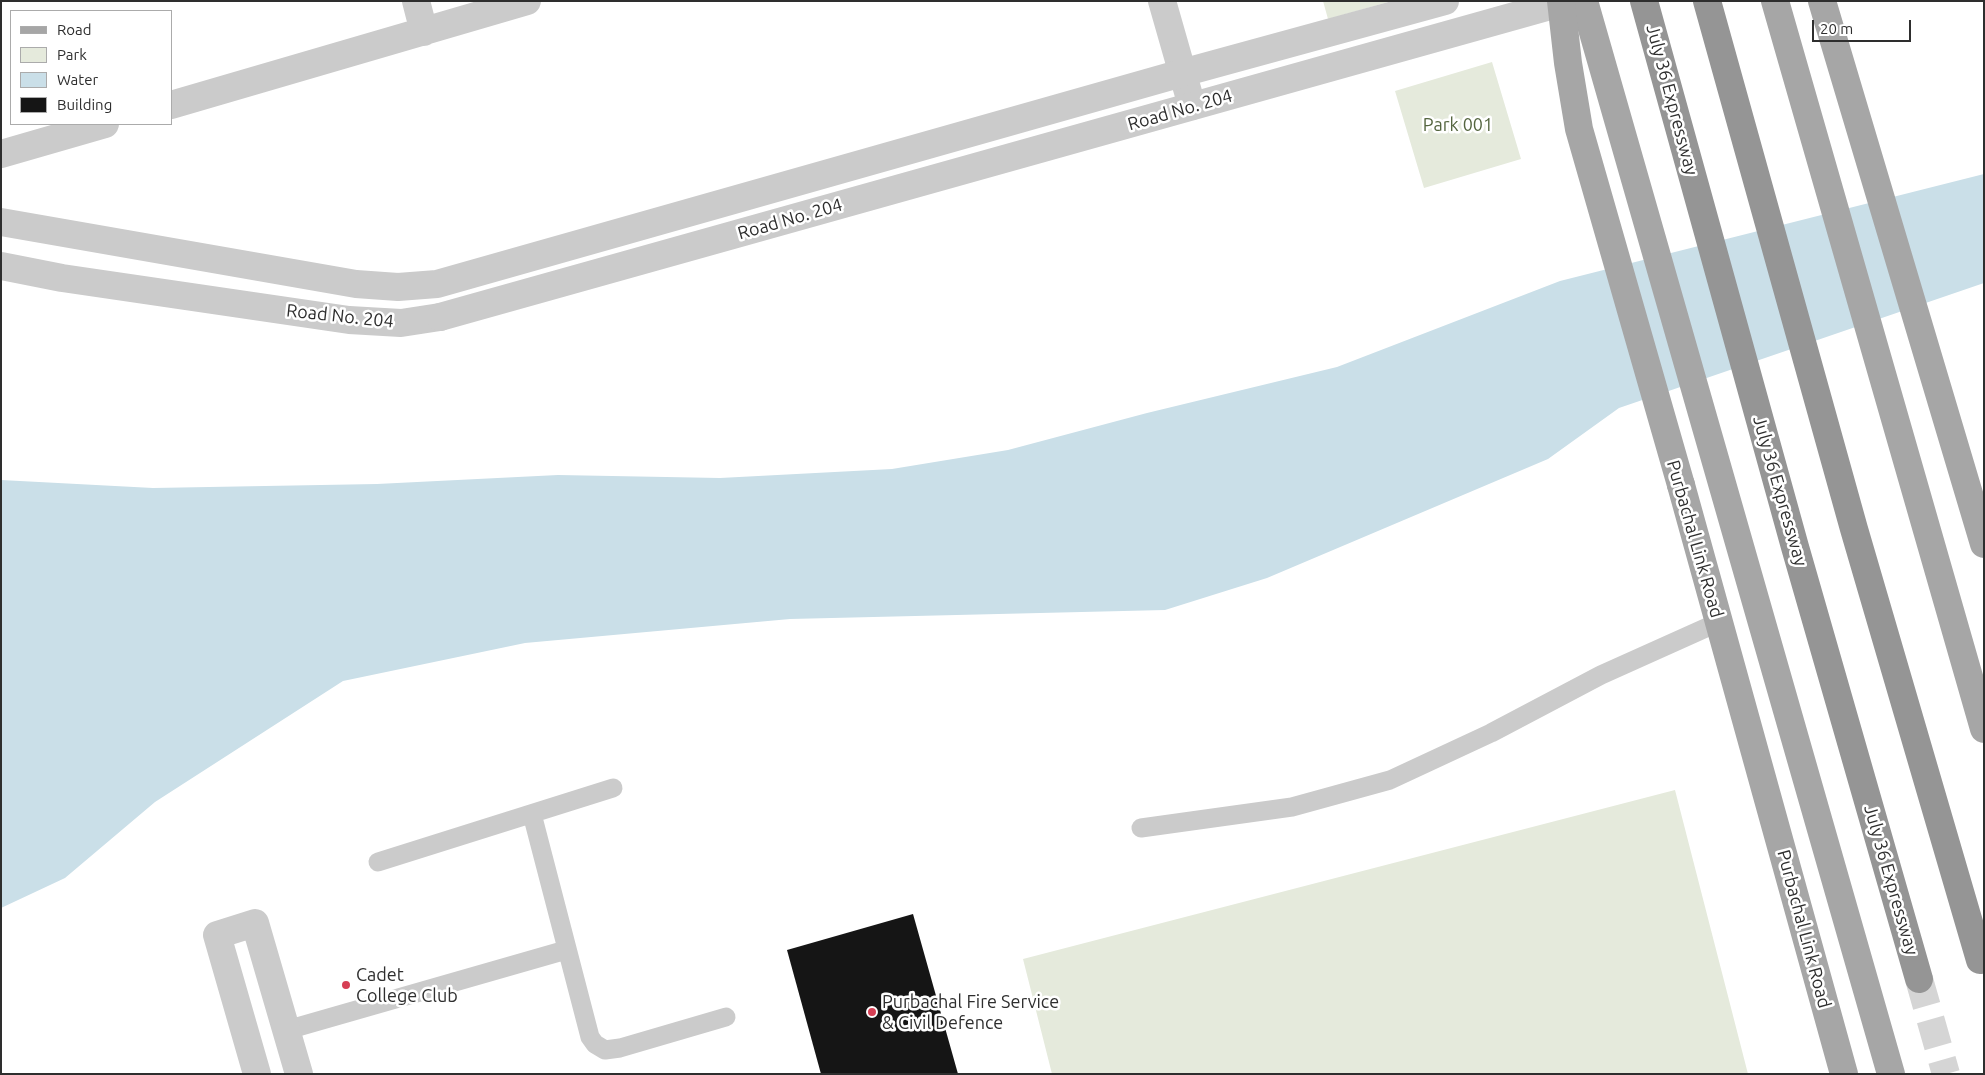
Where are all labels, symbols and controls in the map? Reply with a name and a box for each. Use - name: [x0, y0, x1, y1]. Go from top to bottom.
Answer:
- legend: [10, 10, 172, 125]
- scale bar: [1815, 10, 1914, 42]
- text: 20 m: [1820, 20, 1853, 37]
- text: Road: [57, 21, 92, 38]
- street label: July 36 Expressway: [1641, 22, 1703, 178]
- text: Park: [57, 46, 87, 63]
- text: Water: [57, 71, 98, 88]
- street label: Road No. 204: [1125, 85, 1235, 135]
- text: Building: [57, 96, 112, 113]
- park label: Park 001: [1423, 114, 1493, 136]
- street label: Road No. 204: [735, 194, 845, 244]
- street label: Road No. 204: [285, 300, 395, 332]
- street label: July 36 Expressway: [1748, 413, 1812, 569]
- street label: Purbachal Link Road: [1662, 458, 1728, 620]
- street label: July 36 Expressway: [1859, 802, 1923, 958]
- street label: Purbachal Link Road: [1772, 848, 1836, 1010]
- place label: Cadet College Club: [356, 964, 458, 1006]
- marker: Cadet College Club: [340, 979, 352, 991]
- place label: Purbachal Fire Service & Civil Defence: [882, 991, 1059, 1034]
- marker: Purbachal Fire Service & Civil Defence: [866, 1006, 878, 1018]

